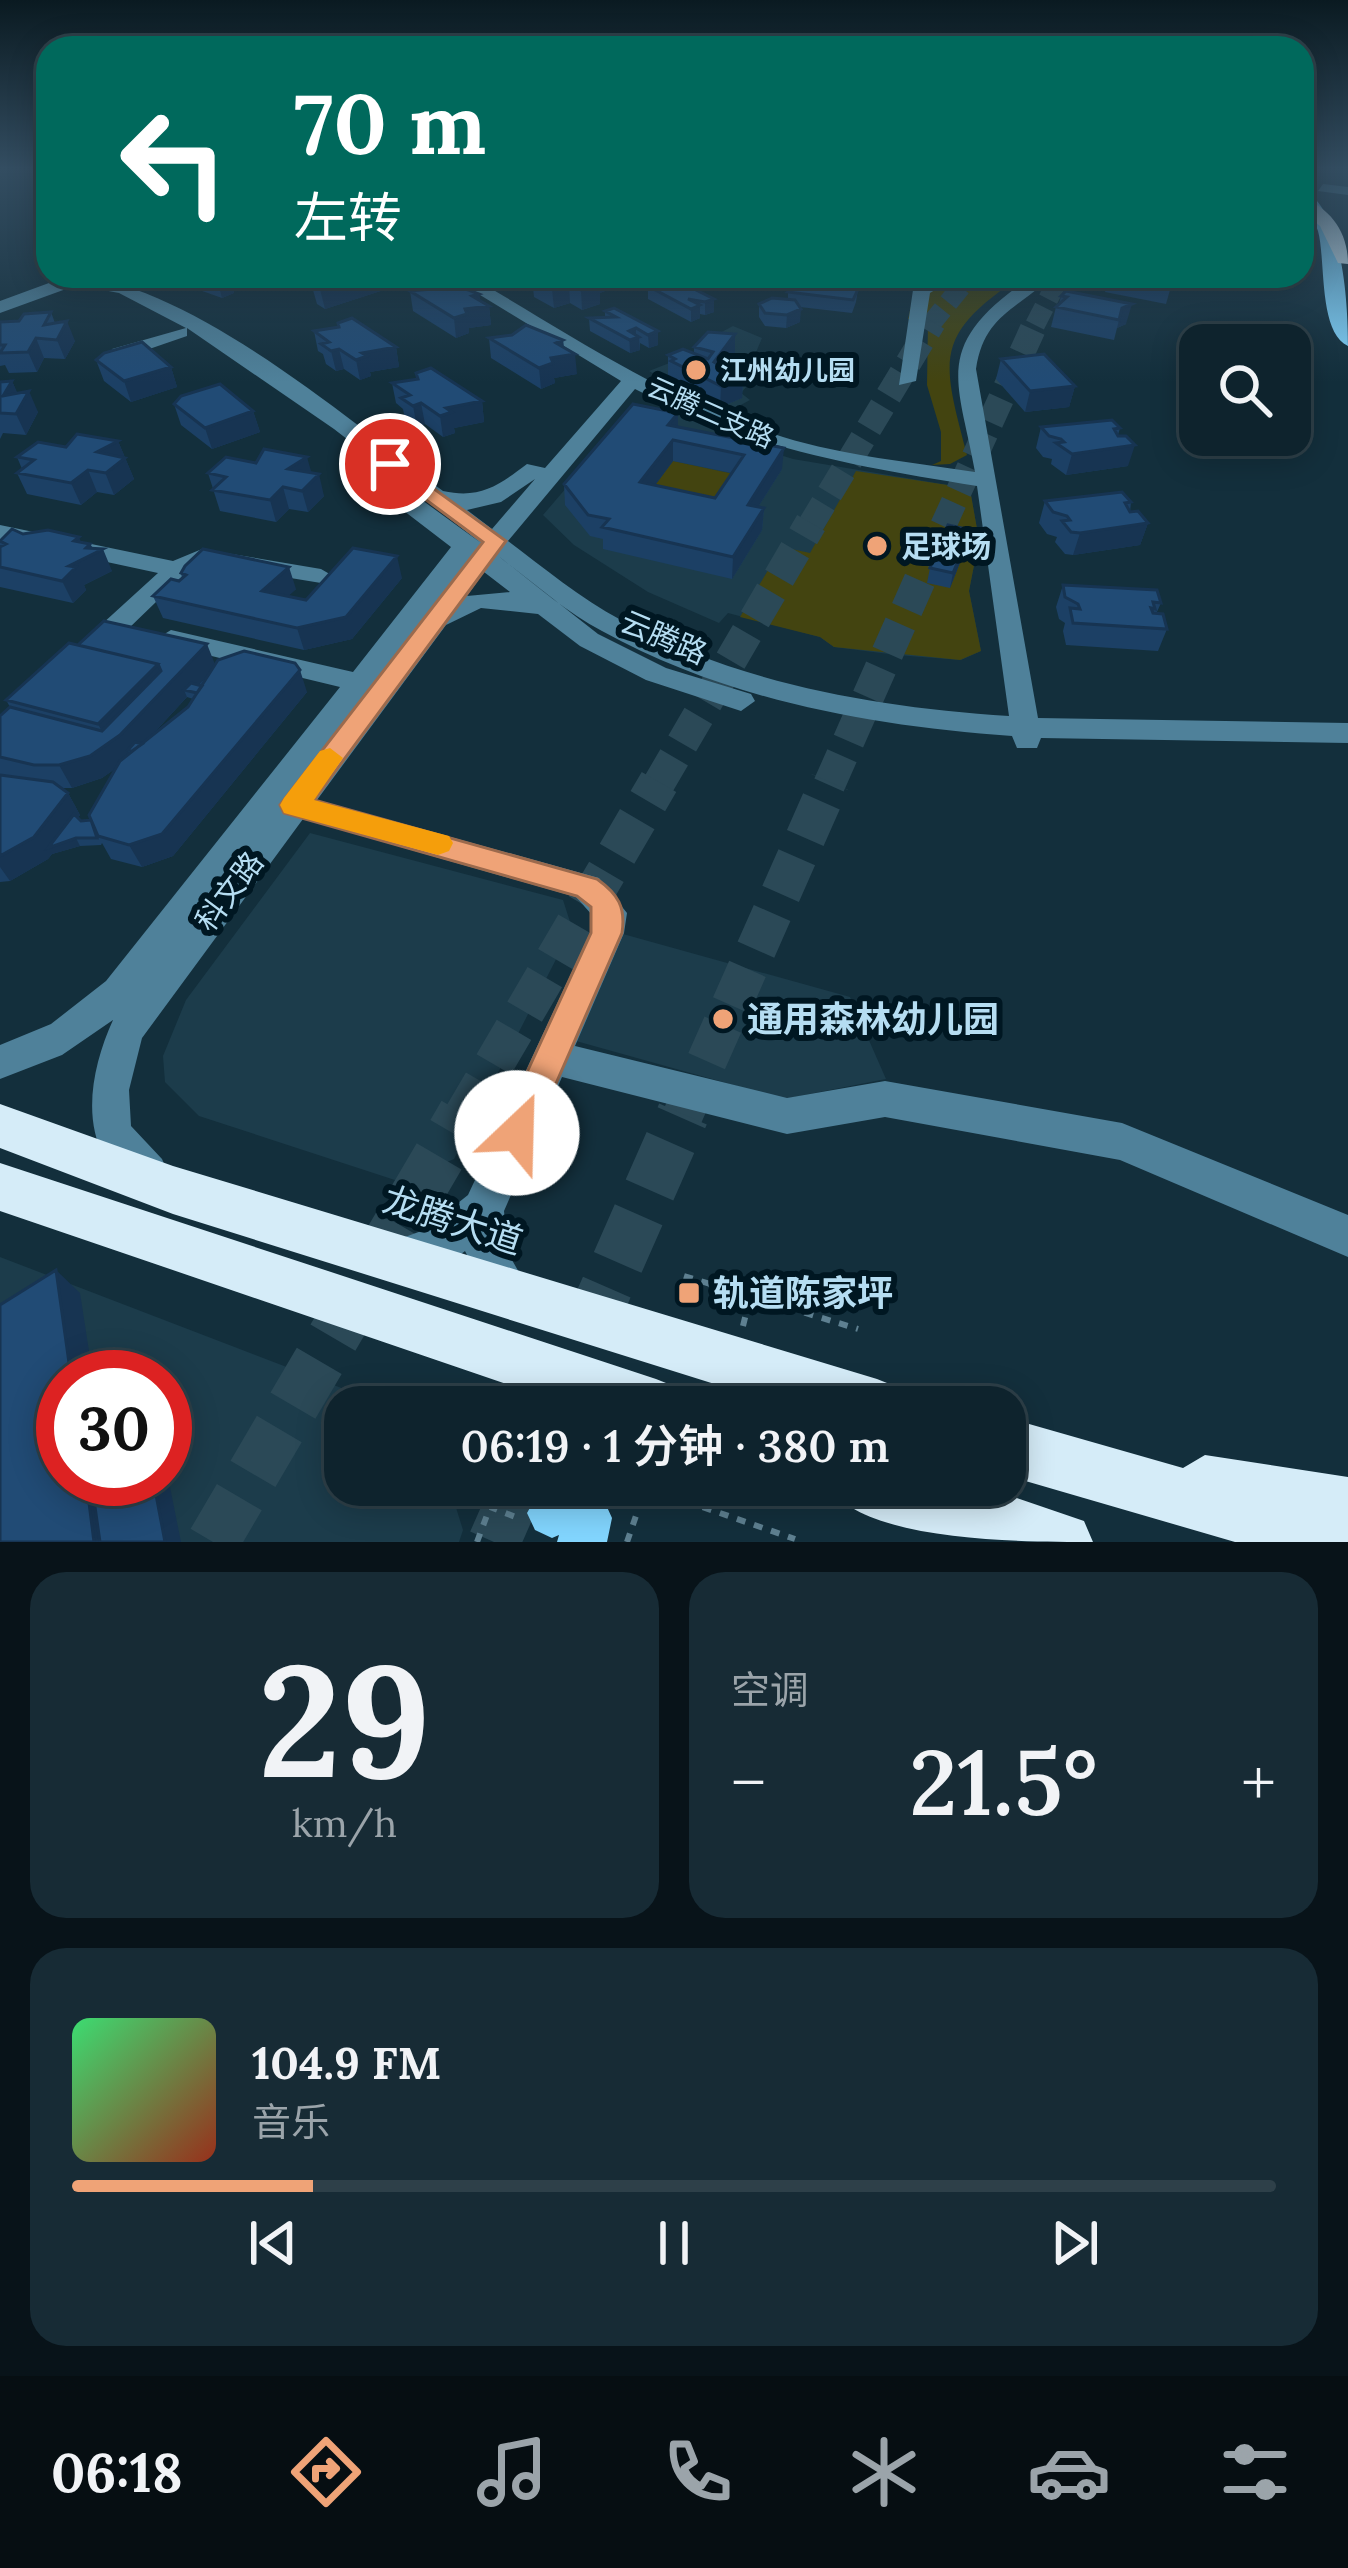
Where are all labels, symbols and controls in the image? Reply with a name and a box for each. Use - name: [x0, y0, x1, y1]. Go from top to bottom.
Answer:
- text: 70 m: [294, 69, 486, 177]
- icon: left: [96, 84, 252, 240]
- text: 左转: [294, 183, 402, 252]
- map controls: [1179, 324, 1311, 456]
- button: search: [1179, 324, 1311, 456]
- place label: 江州幼儿园: [720, 353, 855, 387]
- marker: 江州幼儿园: [683, 357, 709, 383]
- street label: 云腾二支路: [642, 369, 780, 455]
- pin: [339, 413, 441, 515]
- icon: arrive: [357, 431, 423, 497]
- place label: 足球场: [901, 527, 991, 565]
- marker: 足球场: [864, 533, 890, 559]
- street label: 云腾路: [615, 602, 713, 672]
- street label: 科文路: [187, 844, 271, 938]
- place label: 通用森林幼儿园: [747, 996, 999, 1042]
- marker: 通用森林幼儿园: [710, 1006, 736, 1032]
- position arrow: [454, 1070, 580, 1196]
- street label: 龙腾大道: [377, 1176, 529, 1264]
- place label: 轨道陈家坪: [713, 1270, 893, 1316]
- marker: 轨道陈家坪: [676, 1280, 702, 1306]
- speed limit sign: 30: [36, 1350, 192, 1506]
- text: 06:19 · 1 分钟 · 380 m: [460, 1417, 890, 1474]
- text: 29: [258, 1620, 431, 1820]
- text: 空调: [731, 1665, 809, 1715]
- text: 21.5°: [909, 1724, 1098, 1840]
- text: −: [731, 1740, 766, 1824]
- text: +: [1241, 1740, 1276, 1824]
- text: km/h: [292, 1798, 397, 1848]
- text: 104.9 FM: [252, 2034, 441, 2091]
- text: 音乐: [252, 2097, 330, 2147]
- icon: previous: [240, 2210, 306, 2276]
- icon: pause: [641, 2210, 707, 2276]
- icon: next: [1042, 2210, 1108, 2276]
- icon: directions: [284, 2430, 368, 2514]
- icon: music: [470, 2430, 554, 2514]
- icon: phone: [656, 2430, 740, 2514]
- icon: climate: [842, 2430, 926, 2514]
- icon: car: [1027, 2430, 1111, 2514]
- icon: filters: [1213, 2430, 1297, 2514]
- text: 06:18: [51, 2438, 183, 2507]

